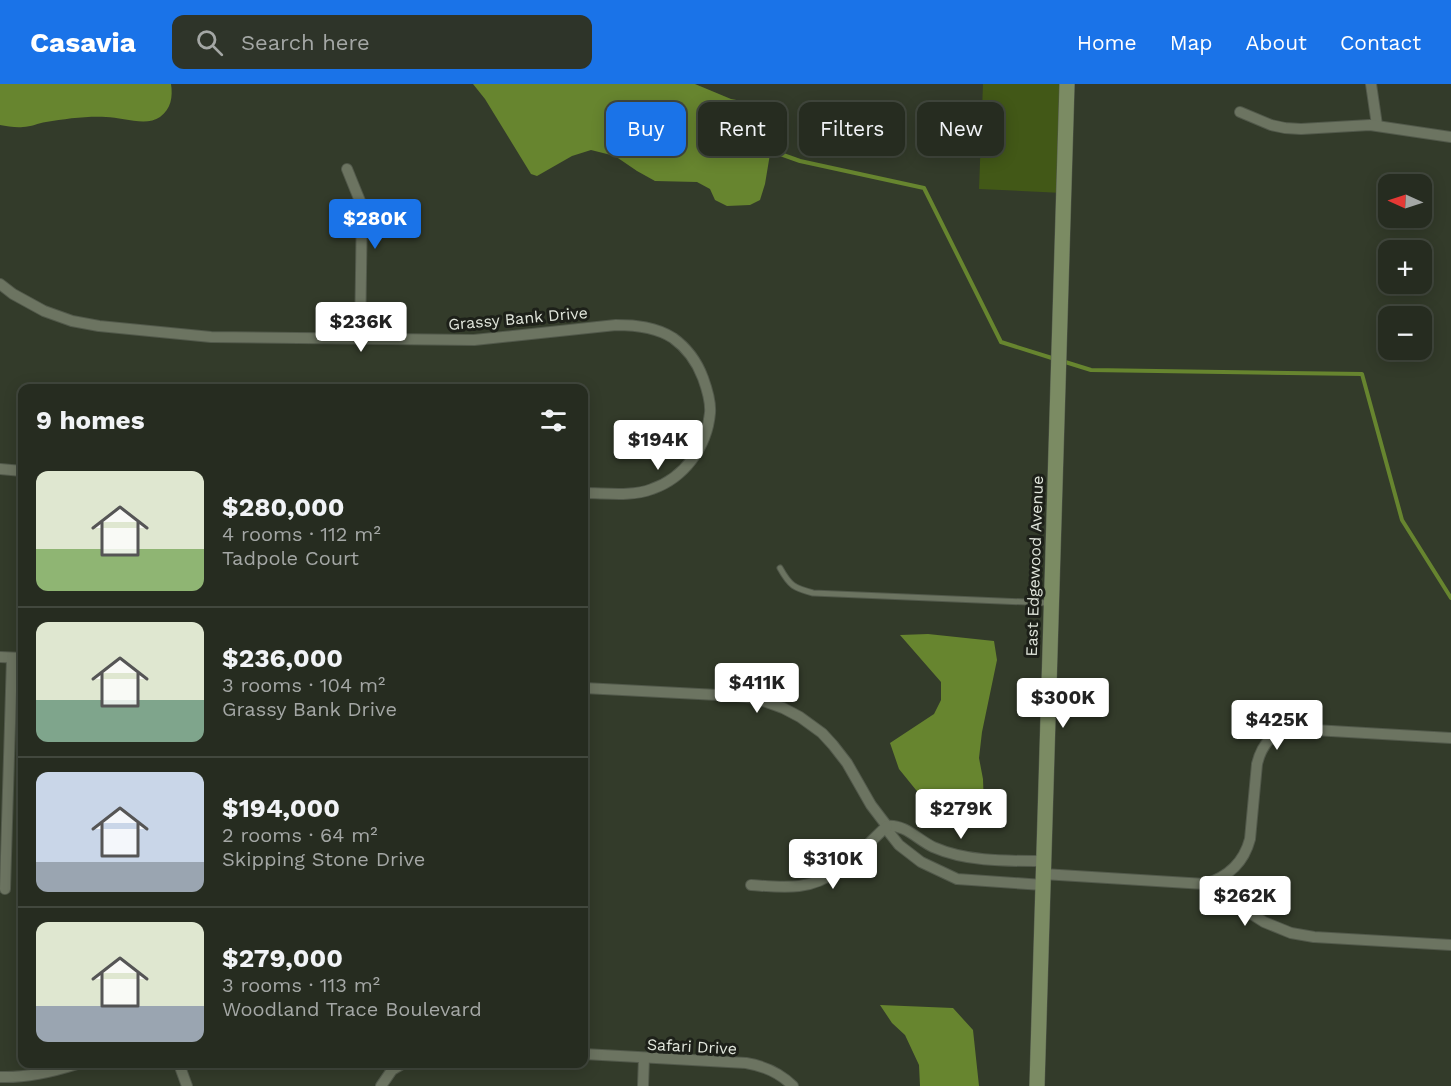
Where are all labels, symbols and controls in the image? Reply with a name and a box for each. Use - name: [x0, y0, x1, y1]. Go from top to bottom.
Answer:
- search box: [172, 15, 592, 69]
- text: Casavia: [30, 26, 136, 59]
- icon: search: [193, 26, 226, 59]
- text: Search here: [241, 30, 370, 55]
- text: Home: [1077, 30, 1137, 55]
- text: Map: [1170, 30, 1213, 55]
- text: About: [1246, 30, 1307, 55]
- text: Contact: [1340, 30, 1421, 55]
- chip: Buy: [606, 102, 686, 156]
- chip: Rent: [698, 102, 787, 156]
- chip: Filters: [799, 102, 905, 156]
- chip: New: [917, 102, 1004, 156]
- north arrow: [1378, 174, 1432, 228]
- map controls: [1378, 174, 1432, 360]
- pin: $280K: [333, 199, 417, 250]
- text: $280K: [343, 206, 407, 230]
- button: +: [1378, 240, 1432, 294]
- pin: $236K: [319, 302, 403, 353]
- street label: Grassy Bank Drive: [447, 303, 589, 334]
- button: −: [1378, 306, 1432, 360]
- text: $236K: [330, 309, 392, 333]
- icon: filters: [537, 404, 570, 437]
- text: 9 homes: [36, 405, 145, 435]
- pin: $194K: [616, 420, 700, 471]
- text: $194K: [628, 427, 688, 451]
- street label: East Edgewood Avenue: [1022, 475, 1047, 657]
- text: $280,000: [222, 492, 344, 522]
- icon: home: [84, 495, 156, 567]
- text: 4 rooms · 112 m²: [222, 522, 381, 546]
- text: Tadpole Court: [222, 546, 359, 570]
- text: $236,000: [222, 643, 343, 673]
- icon: home: [84, 646, 156, 718]
- pin: $411K: [715, 663, 799, 714]
- text: $411K: [729, 670, 785, 694]
- text: 3 rooms · 104 m²: [222, 673, 385, 697]
- pin: $300K: [1021, 678, 1105, 729]
- text: $300K: [1031, 685, 1095, 709]
- text: Grassy Bank Drive: [222, 697, 397, 721]
- pin: $425K: [1235, 700, 1319, 751]
- text: $425K: [1246, 707, 1308, 731]
- pin: $279K: [919, 789, 1003, 840]
- text: $194,000: [222, 793, 340, 823]
- icon: home: [84, 796, 156, 868]
- text: $279K: [930, 796, 992, 820]
- text: 2 rooms · 64 m²: [222, 823, 378, 847]
- pin: $310K: [791, 839, 875, 890]
- text: $310K: [803, 846, 863, 870]
- text: Skipping Stone Drive: [222, 847, 425, 871]
- pin: $262K: [1203, 876, 1287, 927]
- text: $262K: [1214, 883, 1276, 907]
- text: $279,000: [222, 943, 343, 973]
- icon: home: [84, 946, 156, 1018]
- text: 3 rooms · 113 m²: [222, 973, 380, 997]
- text: Woodland Trace Boulevard: [222, 997, 482, 1021]
- street label: Safari Drive: [647, 1035, 737, 1058]

